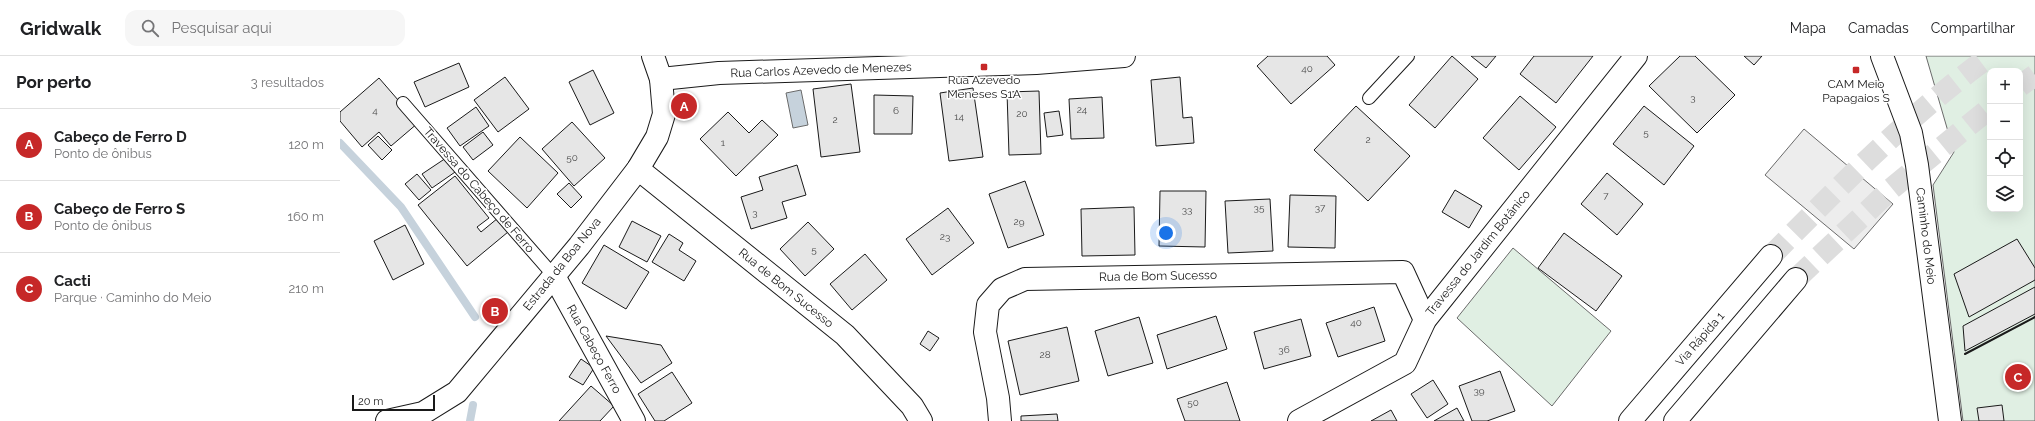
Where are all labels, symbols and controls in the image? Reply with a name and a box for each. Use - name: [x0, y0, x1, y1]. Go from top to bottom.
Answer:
- search box: [125, 10, 405, 46]
- text: Gridwalk: [20, 17, 101, 39]
- icon: search: [139, 17, 161, 39]
- text: Pesquisar aqui: [171, 19, 272, 37]
- text: Mapa: [1790, 20, 1826, 36]
- text: Camadas: [1848, 20, 1909, 36]
- text: Compartilhar: [1931, 20, 2015, 36]
- street label: Rua Carlos Azevedo de Menezes: [730, 60, 912, 80]
- marker: Rua Azevedo Meneses S1A: [979, 62, 989, 72]
- house number: 40: [1301, 63, 1313, 74]
- marker: CAM Meio Papagaios S: [1851, 65, 1861, 75]
- map controls: [1987, 68, 2023, 212]
- button: +: [1987, 68, 2023, 104]
- text: Por perto: [16, 72, 91, 92]
- place label: Rua Azevedo Meneses S1A: [947, 73, 1021, 101]
- text: 3 resultados: [251, 75, 324, 90]
- place label: CAM Meio Papagaios S: [1822, 77, 1890, 105]
- pin: A: [671, 91, 697, 121]
- house number: 3: [1690, 92, 1696, 103]
- house number: 24: [1077, 104, 1088, 115]
- button: −: [1987, 104, 2023, 140]
- house number: 4: [372, 105, 378, 116]
- house number: 6: [893, 105, 899, 116]
- house number: 20: [1016, 108, 1028, 119]
- house number: 14: [954, 111, 964, 122]
- house number: 2: [832, 114, 838, 125]
- street label: Travessa do Cabeço de Ferro: [421, 124, 537, 256]
- house number: 5: [1643, 127, 1649, 138]
- text: Cabeço de Ferro D: [54, 128, 187, 146]
- house number: 2: [1365, 134, 1371, 145]
- text: A: [25, 137, 33, 152]
- text: 120 m: [288, 137, 324, 152]
- house number: 1: [721, 137, 726, 148]
- button: locate: [1987, 140, 2023, 176]
- text: Ponto de ônibus: [54, 146, 152, 161]
- house number: 50: [566, 152, 578, 163]
- button: layers: [1987, 176, 2023, 212]
- street label: Travessa do Jardim Botânico: [1423, 187, 1533, 319]
- street label: Caminho do Meio: [1913, 187, 1939, 285]
- house number: 7: [1603, 190, 1609, 201]
- text: Cabeço de Ferro S: [54, 200, 185, 218]
- house number: 35: [1254, 202, 1265, 213]
- house number: 37: [1315, 202, 1326, 213]
- house number: 33: [1182, 204, 1192, 215]
- house number: 3: [752, 207, 758, 218]
- text: B: [25, 209, 33, 224]
- text: 160 m: [287, 209, 324, 224]
- street label: Estrada da Boa Nova: [520, 215, 604, 313]
- house number: 29: [1013, 216, 1025, 227]
- text: Ponto de ônibus: [54, 218, 152, 233]
- your location: [1156, 223, 1176, 243]
- house number: 23: [940, 231, 950, 242]
- house number: 5: [811, 244, 817, 255]
- street label: Rua de Bom Sucesso: [736, 245, 836, 331]
- street label: Rua de Bom Sucesso: [1099, 268, 1217, 284]
- text: Cacti: [54, 272, 91, 290]
- text: C: [25, 281, 33, 296]
- text: 210 m: [288, 281, 324, 296]
- text: Parque · Caminho do Meio: [54, 290, 212, 305]
- pin: B: [482, 296, 508, 326]
- street label: Rua Cabeço Ferro: [564, 302, 624, 396]
- street label: Via Rápida 1: [1673, 309, 1727, 369]
- house number: 40: [1350, 317, 1362, 328]
- house number: 36: [1278, 344, 1290, 355]
- house number: 28: [1039, 349, 1051, 360]
- pin: C: [2005, 362, 2031, 392]
- house number: 39: [1473, 385, 1485, 396]
- scale bar: [352, 393, 435, 412]
- text: 20 m: [358, 395, 383, 408]
- house number: 50: [1187, 397, 1199, 408]

